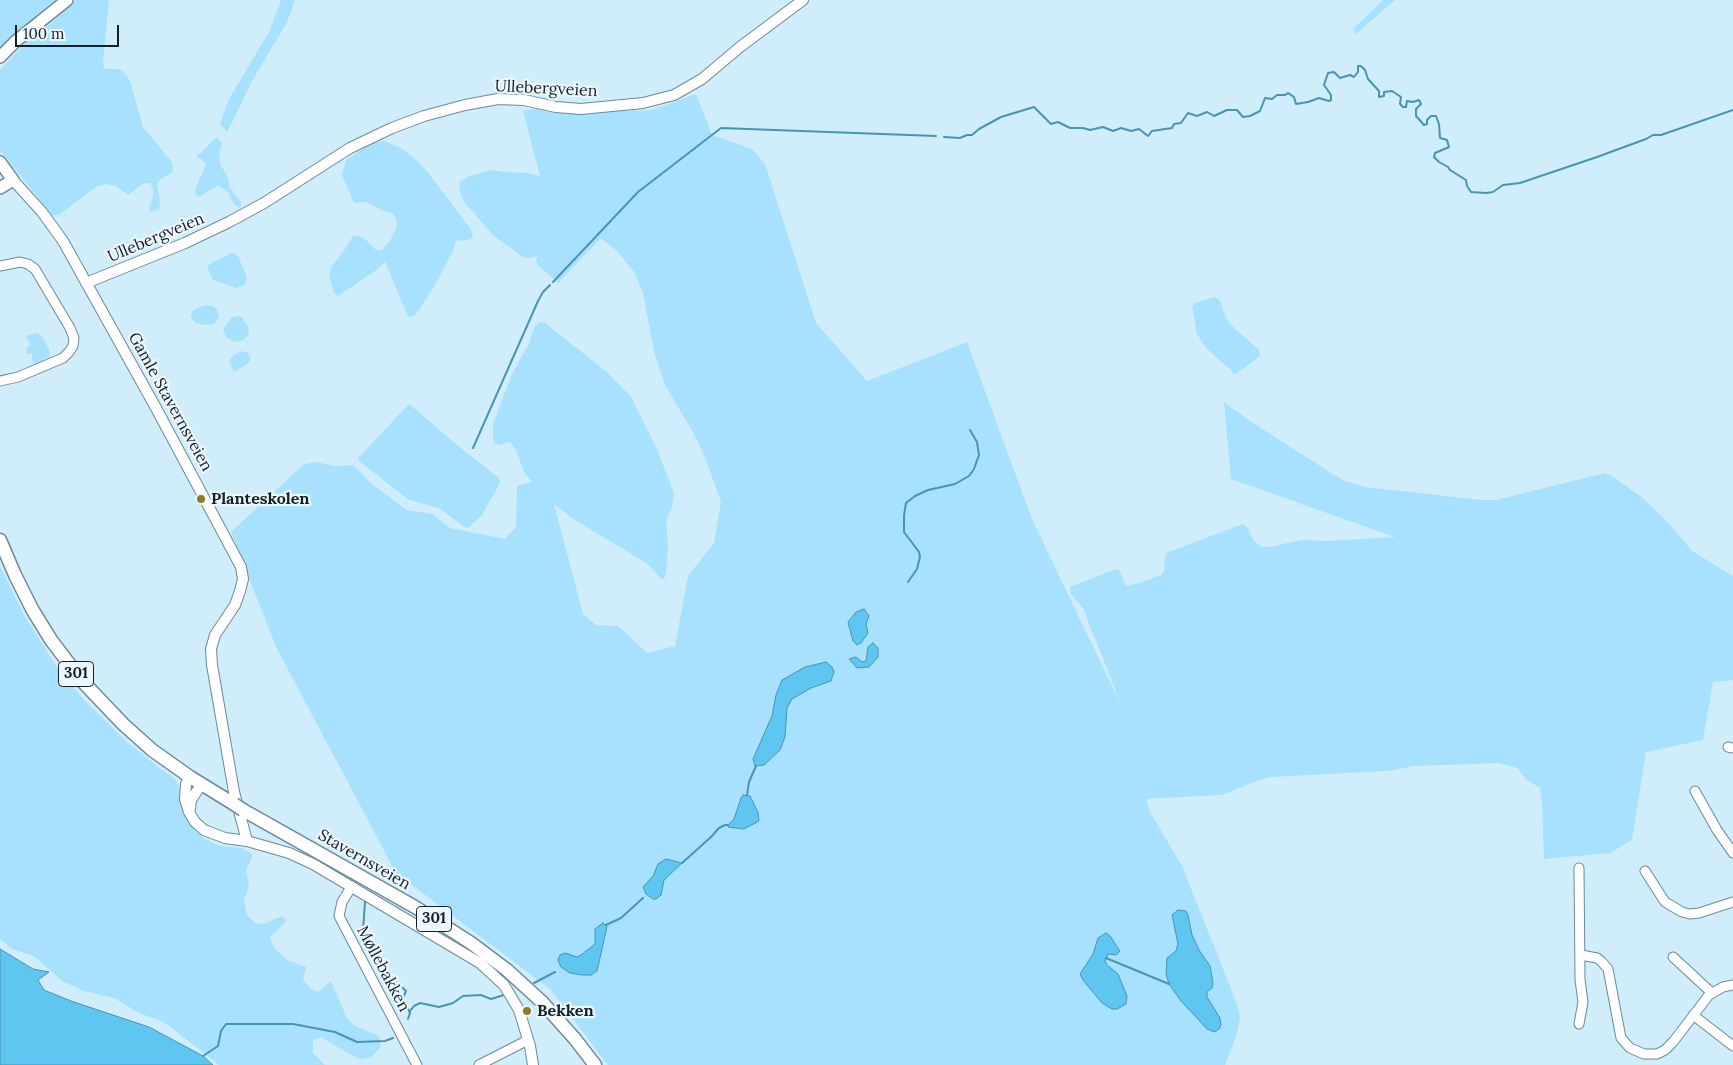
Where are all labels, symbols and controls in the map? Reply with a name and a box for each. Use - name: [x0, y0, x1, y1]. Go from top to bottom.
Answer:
- scale bar: [18, 15, 121, 47]
- text: 100 m: [23, 24, 64, 43]
- street label: Ullebergveien: [494, 77, 598, 101]
- street label: Ullebergveien: [105, 209, 207, 267]
- street label: Gamle Stavernsveien: [124, 329, 216, 475]
- place label: Planteskolen: [211, 489, 309, 509]
- marker: Planteskolen: [195, 493, 207, 505]
- road number: 301: [58, 662, 94, 686]
- street label: Stavernsveien: [314, 826, 414, 894]
- road number: 301: [416, 906, 452, 932]
- street label: Møllebakken: [352, 923, 414, 1015]
- place label: Bekken: [537, 1001, 594, 1021]
- marker: Bekken: [521, 1005, 533, 1017]

